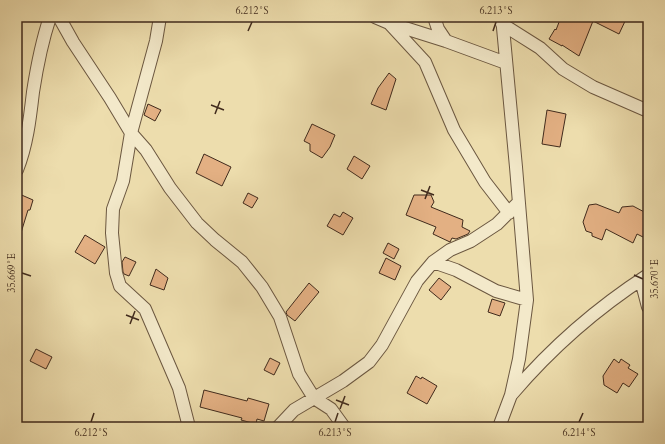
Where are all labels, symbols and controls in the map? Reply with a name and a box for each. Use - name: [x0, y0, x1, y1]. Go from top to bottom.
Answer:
- text: 6.212°S: [235, 4, 269, 18]
- text: 6.213°S: [479, 4, 513, 18]
- text: 35.669°E: [5, 253, 19, 293]
- text: 35.670°E: [648, 259, 662, 299]
- text: 6.212°S: [74, 426, 108, 440]
- text: 6.213°S: [318, 426, 352, 440]
- text: 6.214°S: [562, 426, 596, 440]

